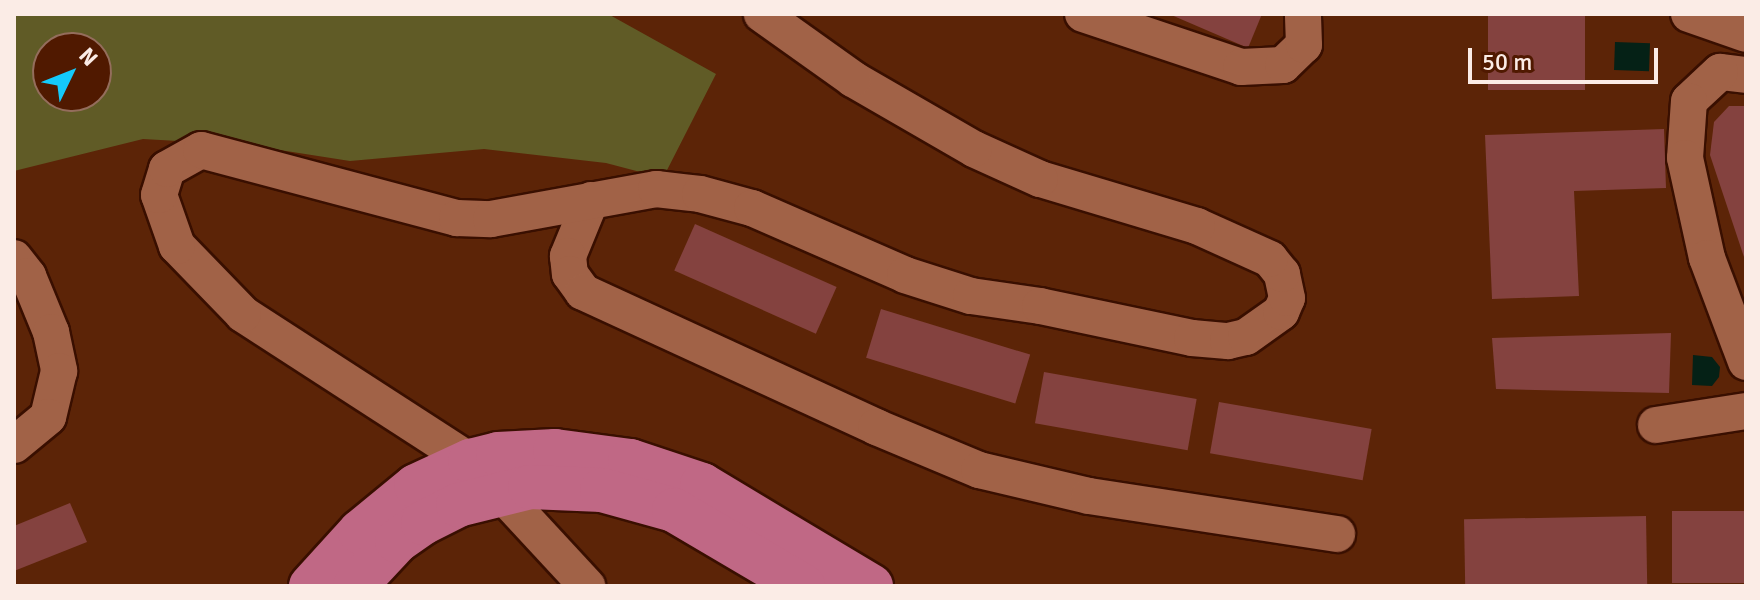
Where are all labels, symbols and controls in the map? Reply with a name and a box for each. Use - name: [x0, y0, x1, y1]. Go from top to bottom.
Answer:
- north arrow: [32, 32, 112, 112]
- scale bar: [1472, 32, 1662, 82]
- text: N: [73, 42, 104, 71]
- text: 50 m: [1482, 47, 1532, 77]

